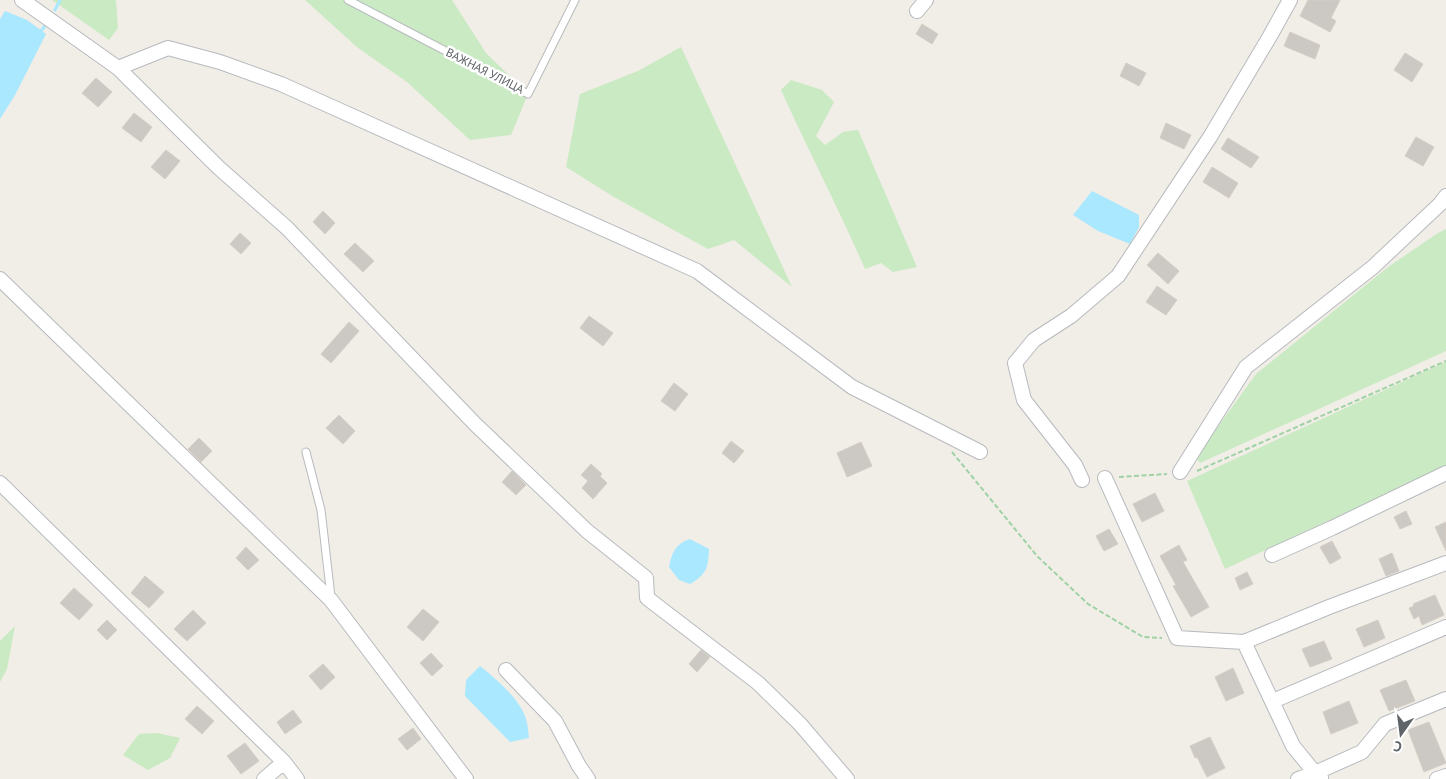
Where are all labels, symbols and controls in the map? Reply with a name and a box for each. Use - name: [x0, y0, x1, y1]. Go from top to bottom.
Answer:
- street label: ВАЖНАЯ УЛИЦА: [444, 44, 527, 97]
- north arrow: [1376, 709, 1426, 759]
- text: С: [1392, 737, 1404, 756]

